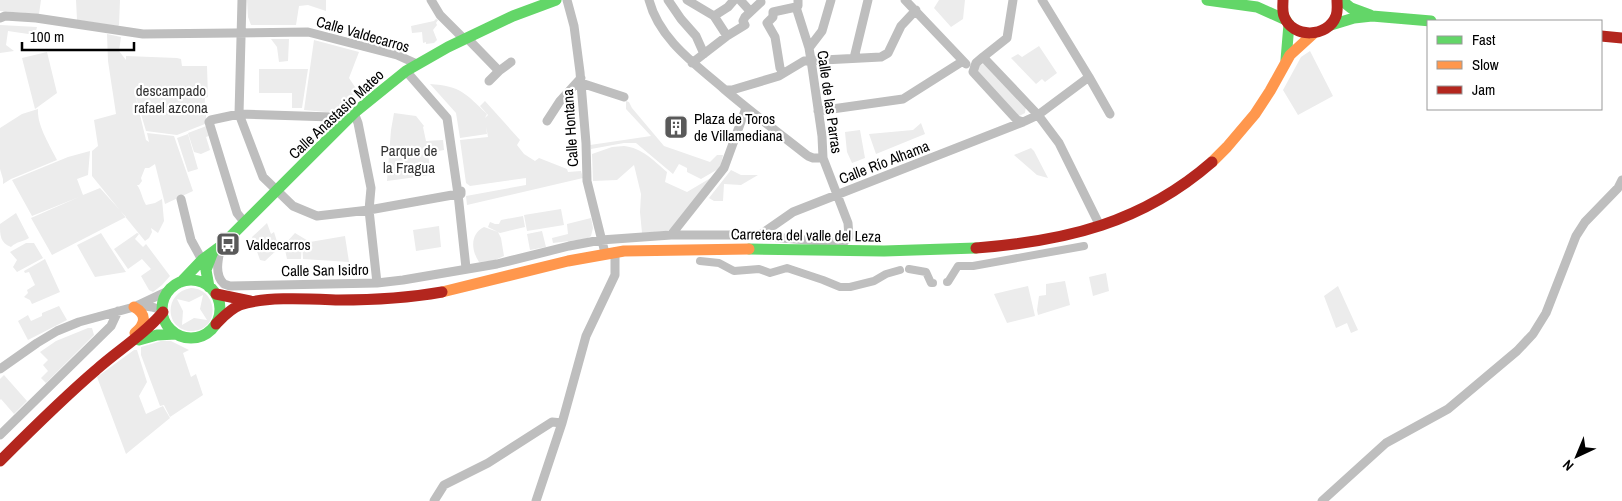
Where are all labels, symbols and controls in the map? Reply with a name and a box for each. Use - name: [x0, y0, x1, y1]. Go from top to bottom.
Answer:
- street label: Calle Valdecarros: [314, 11, 412, 57]
- scale bar: [22, 20, 135, 52]
- legend: [1427, 20, 1602, 110]
- text: 100 m: [30, 26, 64, 47]
- text: Fast: [1472, 29, 1496, 50]
- street label: Calle de las Parras: [812, 49, 848, 155]
- text: Slow: [1472, 54, 1499, 75]
- street label: Calle Anastasio Mateo: [284, 64, 388, 164]
- text: Jam: [1472, 79, 1495, 100]
- park label: descampado rafael azcona: [134, 80, 208, 118]
- street label: Calle Hontana: [557, 88, 583, 168]
- place label: Plaza de Toros de Villamediana: [694, 108, 783, 146]
- building icon: Plaza de Toros de Villamediana: [663, 114, 689, 140]
- street label: Calle Río Alhama: [836, 135, 932, 189]
- park label: Parque de la Fragua: [381, 140, 438, 178]
- street label: Carretera del valle del Leza: [731, 223, 882, 247]
- bus stop icon: Valdecarros: [215, 231, 241, 257]
- place label: Valdecarros: [246, 234, 311, 255]
- street label: Calle San Isidro: [281, 259, 369, 281]
- north arrow: [1552, 431, 1602, 481]
- text: N: [1559, 456, 1577, 475]

